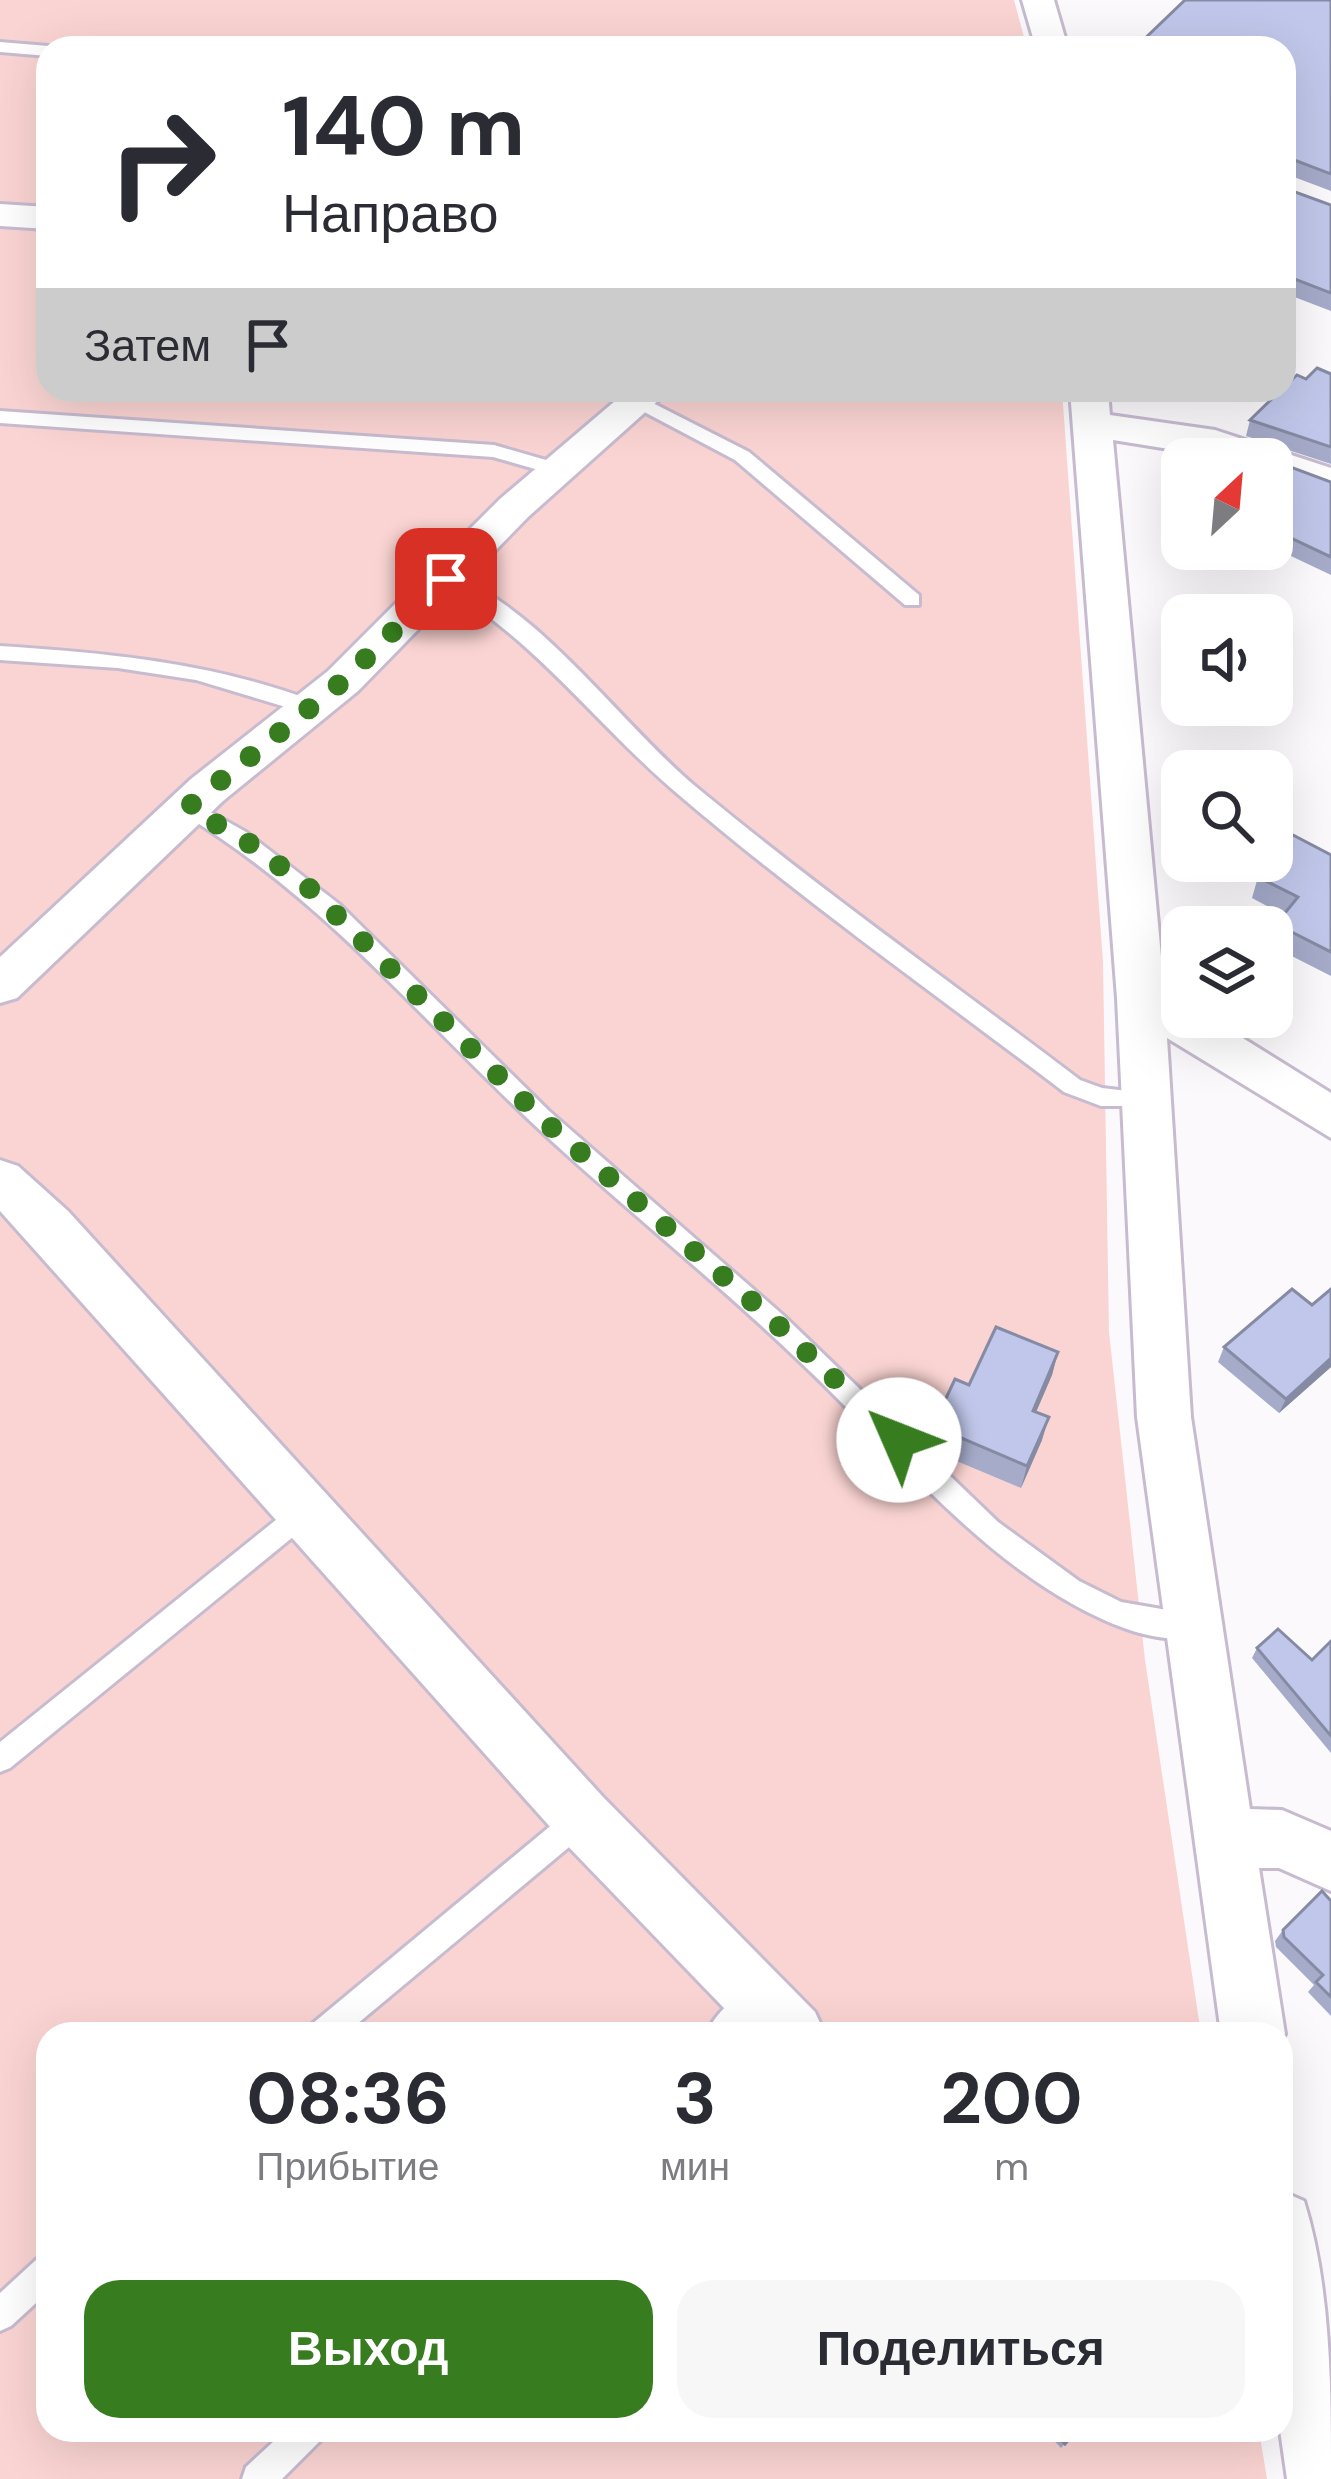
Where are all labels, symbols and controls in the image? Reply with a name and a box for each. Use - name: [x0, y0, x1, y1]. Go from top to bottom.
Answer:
- text: 140 m: [282, 72, 525, 181]
- icon: right: [84, 84, 240, 240]
- text: Направо: [282, 178, 498, 249]
- icon: arrive: [235, 312, 301, 378]
- text: Затем: [84, 316, 211, 375]
- north arrow: [1161, 438, 1293, 570]
- map controls: [1161, 438, 1293, 1038]
- pin: [395, 528, 497, 630]
- icon: arrive: [413, 546, 479, 612]
- button: sound: [1161, 594, 1293, 726]
- button: search: [1161, 750, 1293, 882]
- button: layers: [1161, 906, 1293, 1038]
- position arrow: [836, 1377, 962, 1503]
- text: 08:36: [246, 2052, 450, 2145]
- text: 3: [673, 2052, 717, 2145]
- text: 200: [940, 2052, 1083, 2145]
- text: Прибытие: [256, 2141, 440, 2192]
- text: мин: [660, 2141, 730, 2192]
- text: m: [994, 2141, 1029, 2192]
- button: Выход: [84, 2280, 653, 2418]
- button: Поделиться: [677, 2280, 1245, 2418]

